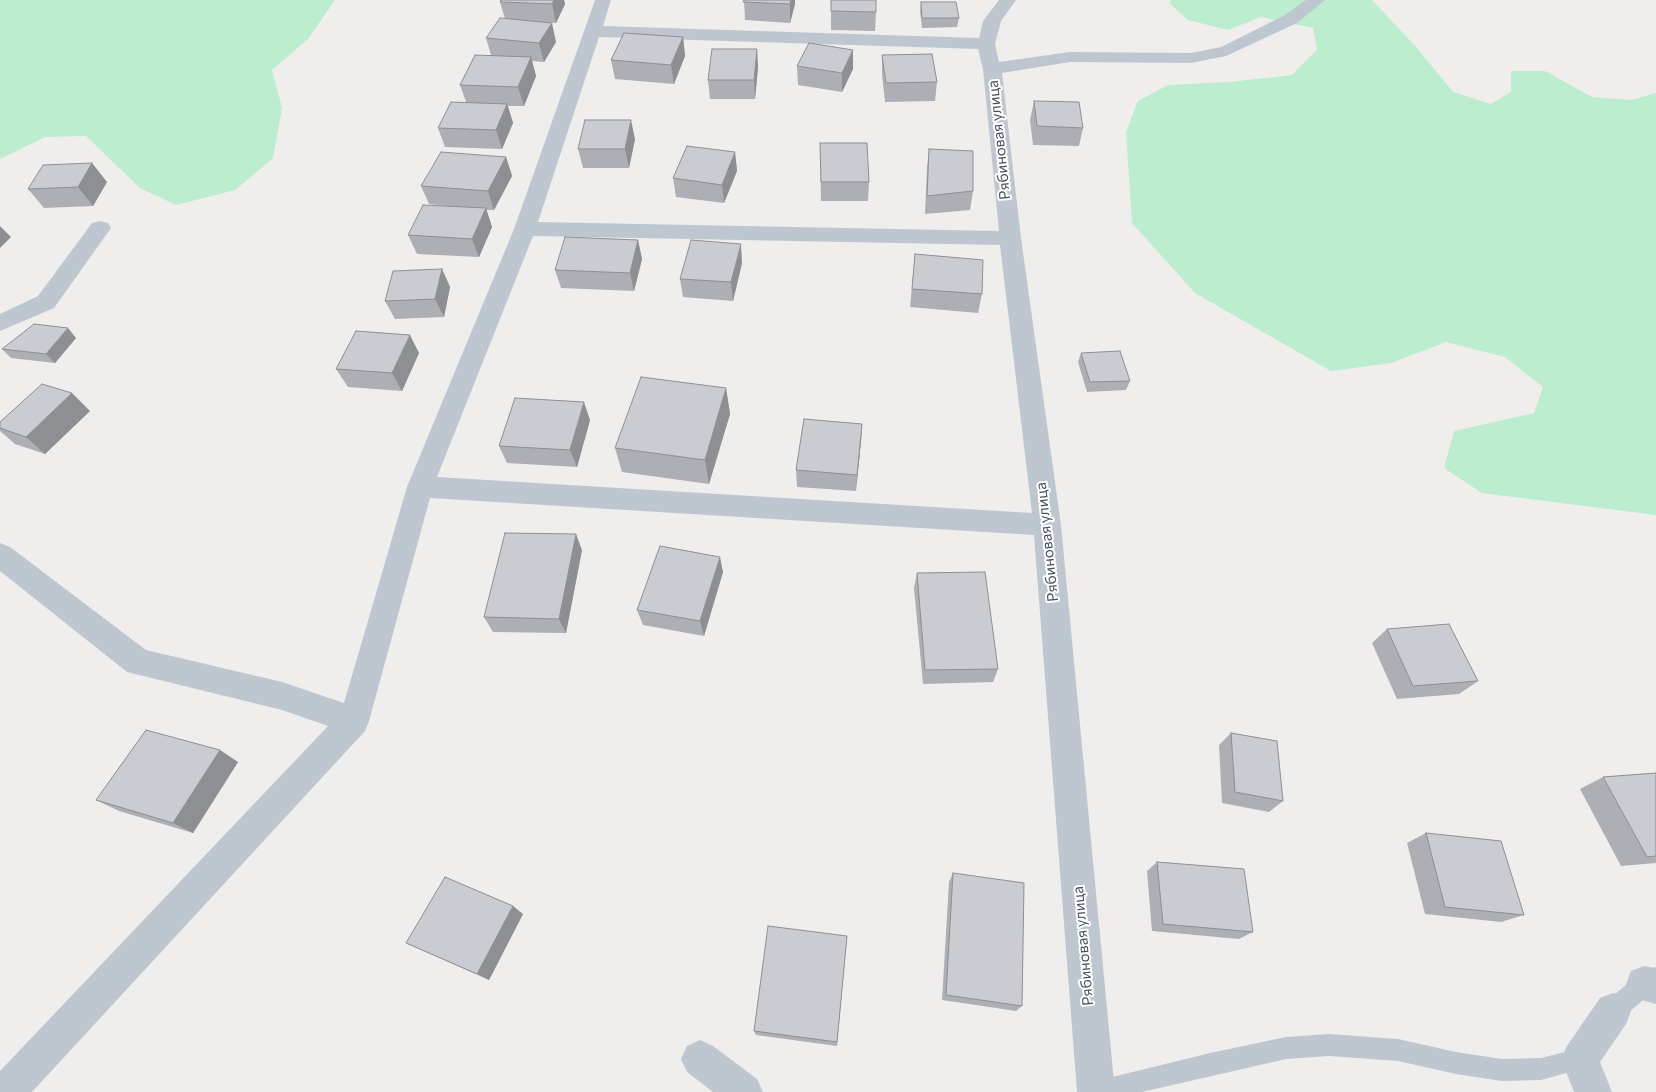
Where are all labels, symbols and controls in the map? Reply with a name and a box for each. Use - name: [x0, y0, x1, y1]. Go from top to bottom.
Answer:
- street label: Рябиновая улица: [984, 79, 1014, 201]
- street label: Рябиновая улица: [1032, 481, 1062, 603]
- street label: Рябиновая улица: [1069, 885, 1097, 1007]

